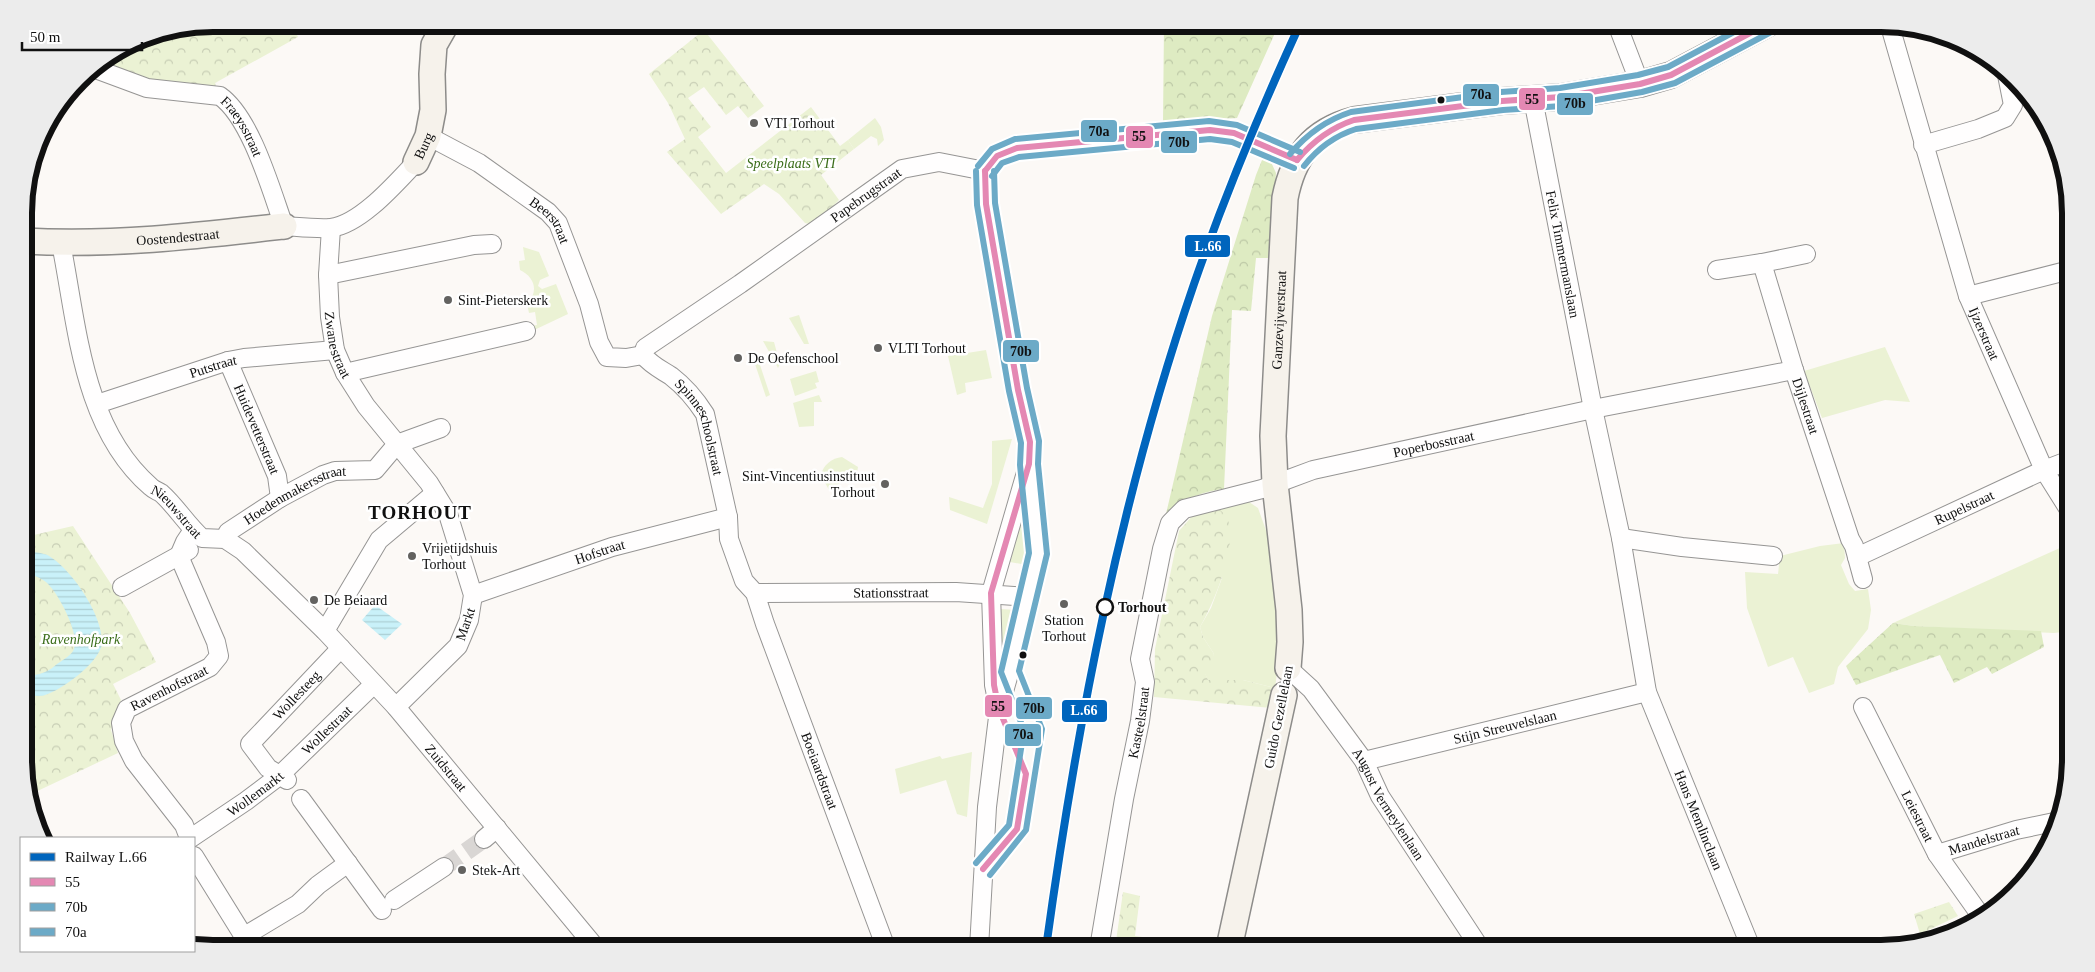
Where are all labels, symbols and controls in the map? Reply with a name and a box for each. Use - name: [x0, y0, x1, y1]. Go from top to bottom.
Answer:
- scale bar: [22, 20, 142, 52]
- text: 50 m: [30, 29, 61, 45]
- line badge: 70a: [1462, 83, 1500, 107]
- text: 70a: [1471, 87, 1492, 102]
- line badge: 55: [1518, 87, 1546, 111]
- text: 55: [1525, 92, 1539, 107]
- line badge: 70b: [1556, 92, 1594, 116]
- street label: Fraeysstraat: [218, 93, 265, 159]
- unlabelled marker: [1436, 95, 1446, 105]
- text: 70b: [1564, 96, 1586, 111]
- place label: VTI Torhout: [764, 116, 835, 131]
- marker: VTI Torhout: [748, 117, 760, 129]
- line badge: 70a: [1080, 119, 1118, 143]
- text: 70a: [1089, 124, 1110, 139]
- line badge: 55: [1125, 125, 1154, 149]
- text: 55: [1132, 129, 1146, 144]
- street label: Burg: [411, 130, 437, 162]
- line badge: 70b: [1160, 130, 1198, 154]
- text: 70b: [1168, 135, 1190, 150]
- park label: Speelplaats VTI: [746, 156, 837, 171]
- street label: Papebrugstraat: [828, 165, 904, 225]
- street label: Felix Timmermanslaan: [1543, 189, 1582, 319]
- street label: Beerstraat: [526, 194, 572, 246]
- street label: Oostendestraat: [136, 226, 220, 248]
- line badge: L.66: [1184, 234, 1231, 258]
- text: L.66: [1195, 239, 1221, 254]
- street label: Ganzevijverstraat: [1269, 270, 1289, 370]
- place label: Sint-Pieterskerk: [458, 293, 548, 308]
- marker: Sint-Pieterskerk: [442, 294, 454, 306]
- street label: Ijzerstraat: [1966, 305, 2002, 363]
- street label: Zwanestraat: [322, 311, 353, 381]
- line badge: 70b: [1002, 339, 1040, 363]
- place label: VLTI Torhout: [888, 341, 966, 356]
- marker: VLTI Torhout: [872, 342, 884, 354]
- text: 70b: [1010, 344, 1032, 359]
- place label: De Oefenschool: [748, 351, 839, 366]
- marker: De Oefenschool: [732, 352, 744, 364]
- street label: Putstraat: [187, 353, 238, 381]
- street label: Spinneschoolstraat: [672, 376, 725, 477]
- street label: Dijlestraat: [1789, 376, 1822, 436]
- street label: Huidevetterstraat: [231, 382, 282, 477]
- street label: Poperbosstraat: [1392, 428, 1476, 460]
- street label: Hoedenmakersstraat: [241, 464, 346, 528]
- place label: Sint-Vincentiusinstituut Torhout: [742, 469, 875, 500]
- marker: Sint-Vincentiusinstituut Torhout: [879, 478, 891, 490]
- street label: Nieuwstraat: [149, 482, 205, 542]
- street label: Rupelstraat: [1932, 487, 1996, 528]
- district label: TORHOUT: [368, 502, 472, 523]
- street label: Hofstraat: [573, 537, 627, 567]
- place label: Vrijetijdshuis Torhout: [422, 541, 497, 572]
- marker: Vrijetijdshuis Torhout: [406, 550, 418, 562]
- street label: Stationsstraat: [853, 585, 929, 601]
- place label: De Beiaard: [324, 593, 387, 608]
- marker: De Beiaard: [308, 594, 320, 606]
- marker: Station Torhout: [1058, 598, 1070, 610]
- marker: Torhout: [1096, 598, 1114, 616]
- place label: Torhout: [1118, 600, 1167, 615]
- street label: Markt: [453, 605, 478, 643]
- place label: Station Torhout: [1042, 613, 1086, 644]
- park label: Ravenhofpark: [41, 632, 121, 647]
- unlabelled marker: [1018, 650, 1028, 660]
- street label: Ravenhofstraat: [128, 662, 210, 714]
- street label: Guido Gezellelaan: [1261, 664, 1296, 770]
- street label: Wollesteeg: [270, 668, 324, 723]
- street label: Kasteelstraat: [1126, 686, 1152, 760]
- line badge: 55: [984, 694, 1013, 718]
- line badge: 70b: [1015, 696, 1053, 720]
- text: 55: [991, 699, 1005, 714]
- line badge: L.66: [1061, 699, 1108, 723]
- text: 70b: [1023, 701, 1045, 716]
- street label: Wollestraat: [299, 703, 355, 758]
- text: L.66: [1071, 703, 1097, 718]
- street label: Stijn Streuvelslaan: [1452, 707, 1558, 747]
- line badge: 70a: [1004, 723, 1042, 747]
- text: 70a: [1013, 727, 1034, 742]
- street label: Boeiaardstraat: [798, 730, 841, 811]
- street label: Zuidstraat: [422, 741, 470, 795]
- street label: August Vermeylenlaan: [1349, 745, 1427, 863]
- street label: Hans Memlinclaan: [1672, 768, 1725, 872]
- street label: Wollemarkt: [225, 769, 287, 819]
- street label: Leiestraat: [1898, 788, 1937, 844]
- street label: Mandelstraat: [1947, 823, 2021, 858]
- legend: [20, 837, 195, 952]
- text: Railway L.66: [65, 849, 147, 865]
- place label: Stek-Art: [472, 863, 520, 878]
- marker: Stek-Art: [456, 864, 468, 876]
- text: 55: [65, 874, 80, 890]
- text: 70b: [65, 899, 88, 915]
- text: 70a: [65, 924, 87, 940]

